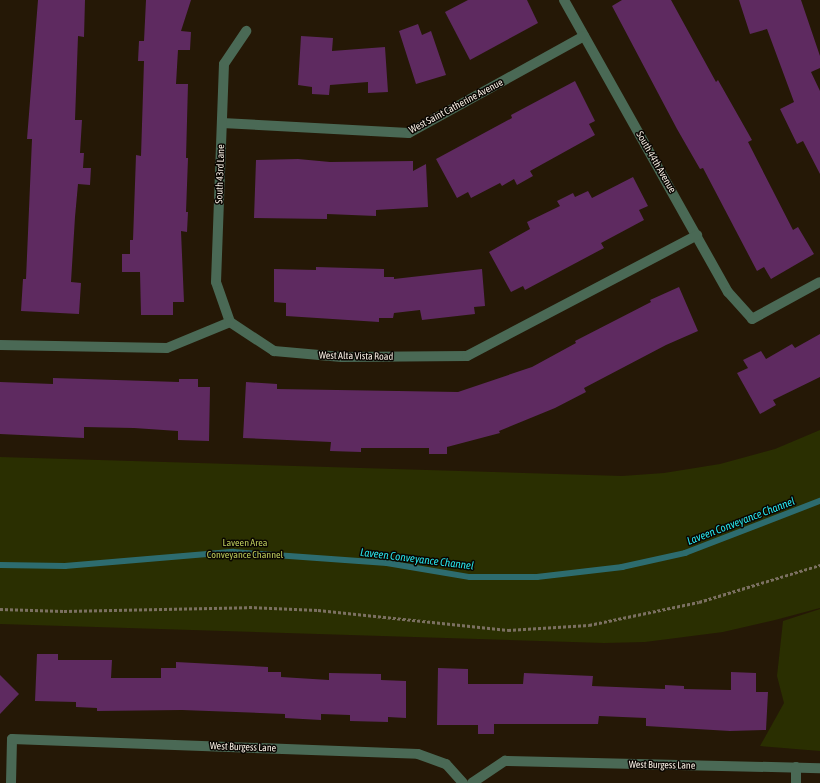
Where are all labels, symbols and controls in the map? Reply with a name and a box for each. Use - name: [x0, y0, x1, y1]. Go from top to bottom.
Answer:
- street label: West Saint Catherine Avenue: [407, 76, 505, 136]
- street label: South 44th Avenue: [634, 129, 678, 195]
- street label: South 43rd Lane: [213, 144, 227, 204]
- street label: West Alta Vista Road: [319, 349, 393, 363]
- water label: Laveen Conveyance Channel: [685, 494, 797, 548]
- park label: Laveen Area Conveyance Channel: [207, 536, 283, 560]
- water label: Laveen Conveyance Channel: [359, 545, 475, 573]
- street label: West Burgess Lane: [210, 740, 276, 754]
- street label: West Burgess Lane: [629, 758, 695, 772]

